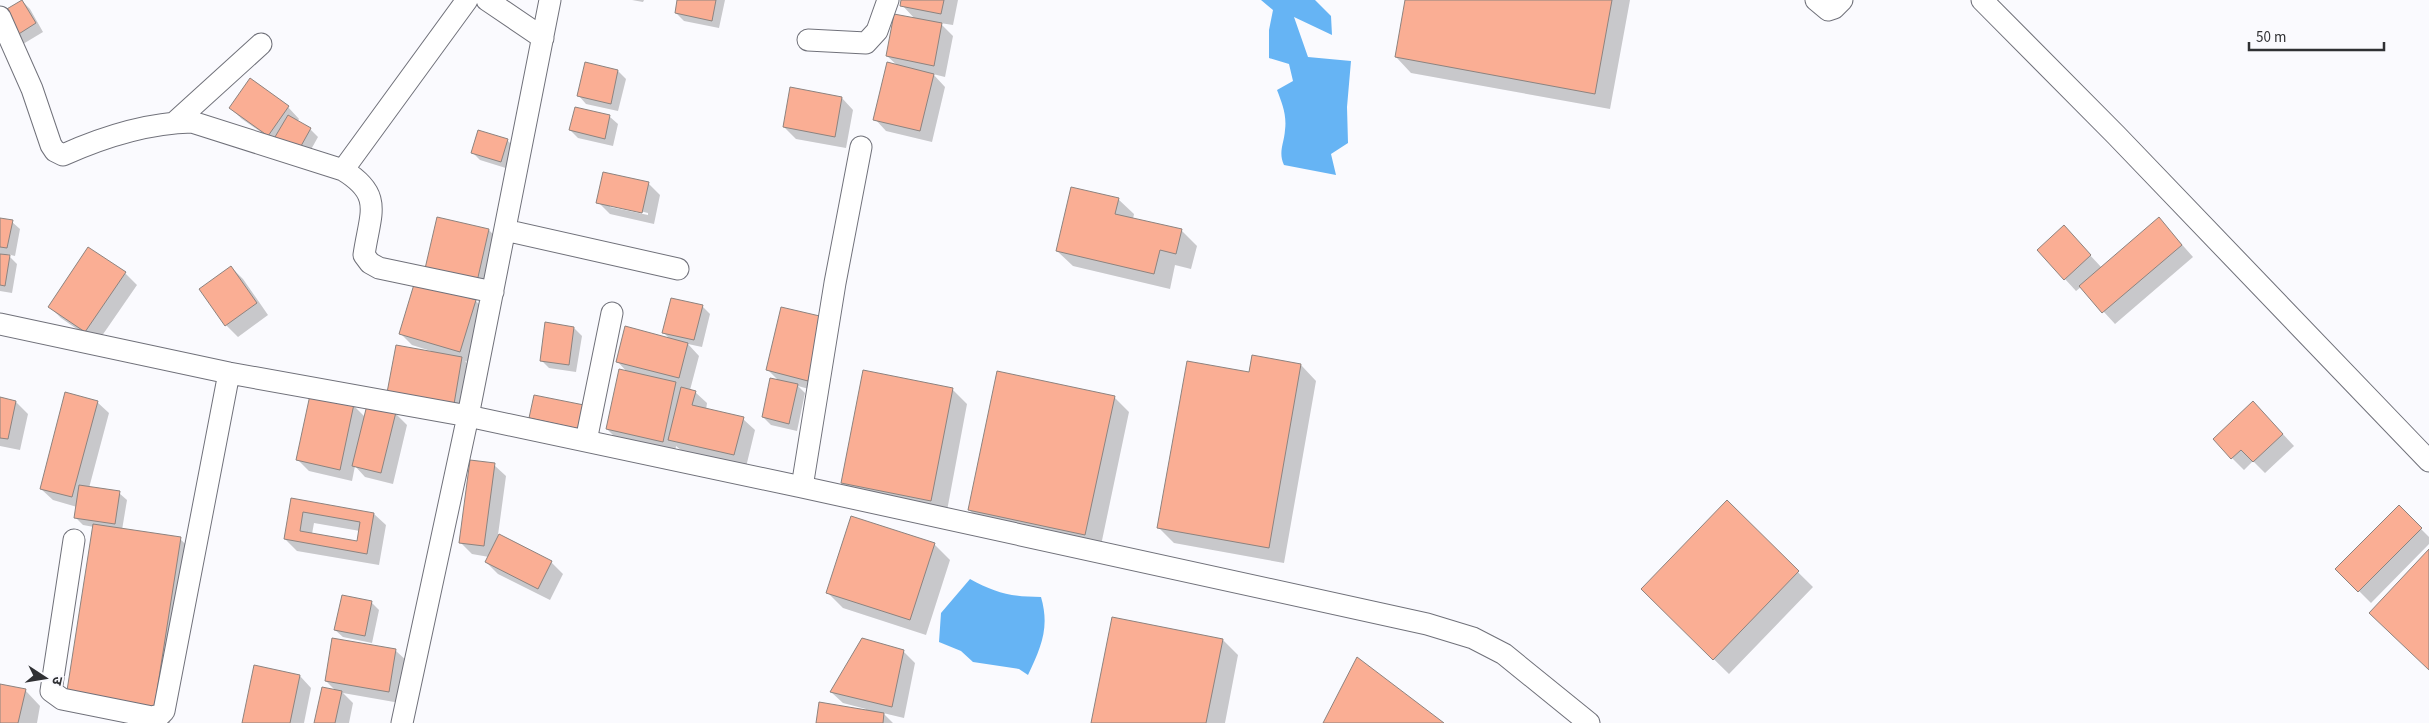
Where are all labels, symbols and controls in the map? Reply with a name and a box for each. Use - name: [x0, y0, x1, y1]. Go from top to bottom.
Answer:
- scale bar: [2249, 20, 2384, 52]
- text: 50 m: [2256, 27, 2286, 48]
- north arrow: [20, 653, 70, 703]
- text: उ: [46, 674, 67, 687]

